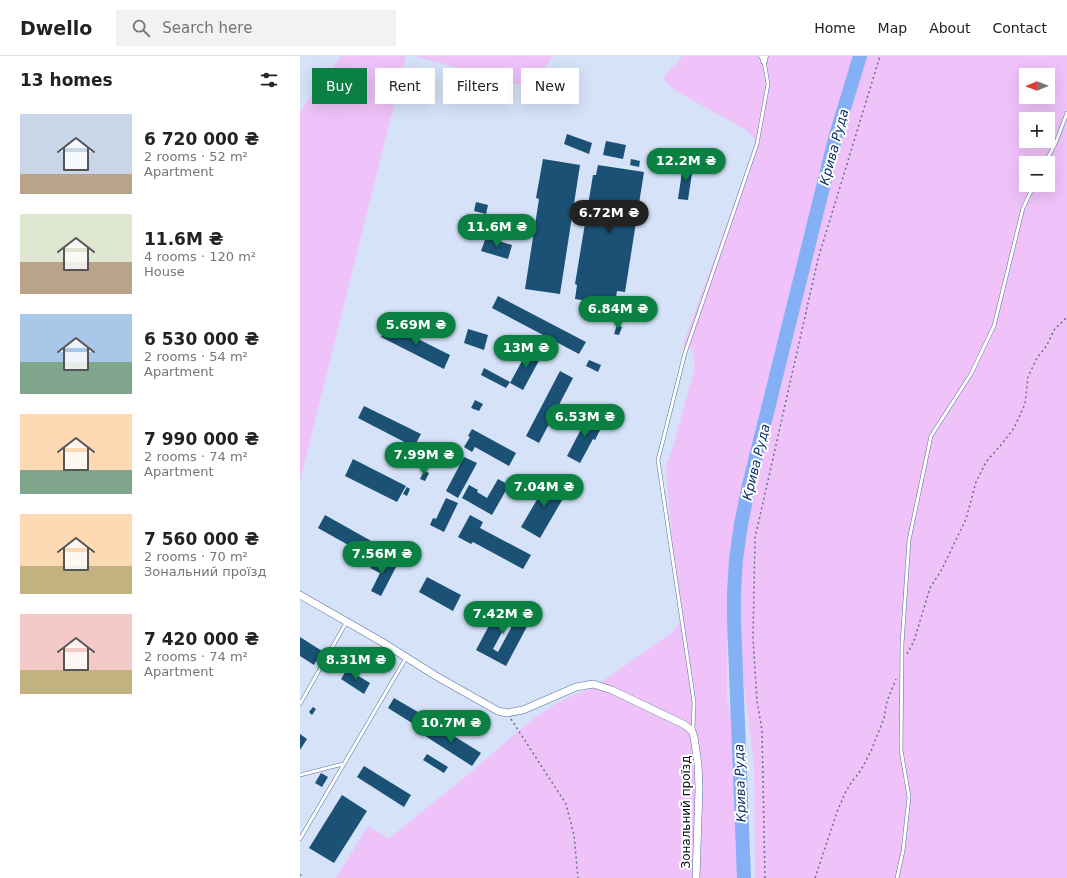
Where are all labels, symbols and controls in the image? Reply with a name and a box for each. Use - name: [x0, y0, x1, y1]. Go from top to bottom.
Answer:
- search box: [116, 10, 396, 46]
- text: Dwello: [20, 17, 92, 39]
- icon: search: [130, 17, 152, 39]
- text: Search here: [162, 19, 252, 37]
- text: Home: [814, 20, 856, 36]
- text: Map: [878, 20, 907, 36]
- text: About: [929, 20, 971, 36]
- text: Contact: [993, 20, 1047, 36]
- chip: Buy: [312, 68, 367, 104]
- chip: Rent: [375, 68, 435, 104]
- chip: Filters: [443, 68, 513, 104]
- chip: New: [521, 68, 579, 104]
- north arrow: [1019, 68, 1055, 104]
- map controls: [1019, 68, 1055, 192]
- icon: filters: [258, 69, 280, 91]
- text: 13 homes: [20, 70, 113, 90]
- water label: Крива Руда: [817, 107, 851, 187]
- button: +: [1019, 112, 1055, 148]
- text: 6 720 000 ₴: [144, 129, 259, 149]
- icon: home: [52, 130, 100, 178]
- pin: 12.2M ₴: [649, 148, 723, 182]
- text: 2 rooms · 52 m²: [144, 149, 248, 164]
- text: 12.2M ₴: [656, 153, 716, 168]
- button: −: [1019, 156, 1055, 192]
- text: Apartment: [144, 164, 214, 179]
- pin: 6.72M ₴: [572, 200, 646, 234]
- text: 6.72M ₴: [579, 205, 639, 220]
- pin: 11.6M ₴: [460, 214, 534, 248]
- text: 11.6M ₴: [467, 219, 527, 234]
- text: 11.6M ₴: [144, 229, 223, 249]
- icon: home: [52, 230, 100, 278]
- text: 4 rooms · 120 m²: [144, 249, 256, 264]
- text: House: [144, 264, 185, 279]
- pin: 6.84M ₴: [581, 296, 655, 330]
- text: 6.84M ₴: [588, 301, 648, 316]
- pin: 5.69M ₴: [379, 312, 453, 346]
- text: 5.69M ₴: [386, 317, 446, 332]
- text: 6 530 000 ₴: [144, 329, 259, 349]
- icon: home: [52, 330, 100, 378]
- pin: 13M ₴: [498, 335, 554, 369]
- text: 13M ₴: [503, 340, 549, 355]
- text: 2 rooms · 54 m²: [144, 349, 248, 364]
- text: Apartment: [144, 364, 214, 379]
- pin: 6.53M ₴: [548, 404, 622, 438]
- text: 6.53M ₴: [555, 409, 615, 424]
- water label: Крива Руда: [739, 422, 773, 502]
- text: 7 990 000 ₴: [144, 429, 259, 449]
- icon: home: [52, 430, 100, 478]
- pin: 7.99M ₴: [387, 442, 461, 476]
- text: 7.99M ₴: [394, 447, 454, 462]
- text: 2 rooms · 74 m²: [144, 449, 248, 464]
- text: Apartment: [144, 464, 214, 479]
- pin: 7.04M ₴: [507, 474, 581, 508]
- text: 7.04M ₴: [514, 479, 574, 494]
- text: 7 560 000 ₴: [144, 529, 259, 549]
- icon: home: [52, 530, 100, 578]
- pin: 7.56M ₴: [345, 541, 419, 575]
- text: 7.56M ₴: [352, 546, 412, 561]
- text: 2 rooms · 70 m²: [144, 549, 248, 564]
- text: Зональний проїзд: [144, 564, 266, 579]
- pin: 7.42M ₴: [466, 601, 540, 635]
- text: 7.42M ₴: [473, 606, 533, 621]
- text: 7 420 000 ₴: [144, 629, 259, 649]
- icon: home: [52, 630, 100, 678]
- pin: 8.31M ₴: [319, 647, 393, 681]
- text: 2 rooms · 74 m²: [144, 649, 248, 664]
- text: 8.31M ₴: [326, 652, 386, 667]
- text: Apartment: [144, 664, 214, 679]
- pin: 10.7M ₴: [414, 710, 488, 744]
- text: 10.7M ₴: [421, 715, 481, 730]
- water label: Крива Руда: [731, 744, 749, 822]
- street label: Зональний проїзд: [679, 755, 693, 869]

